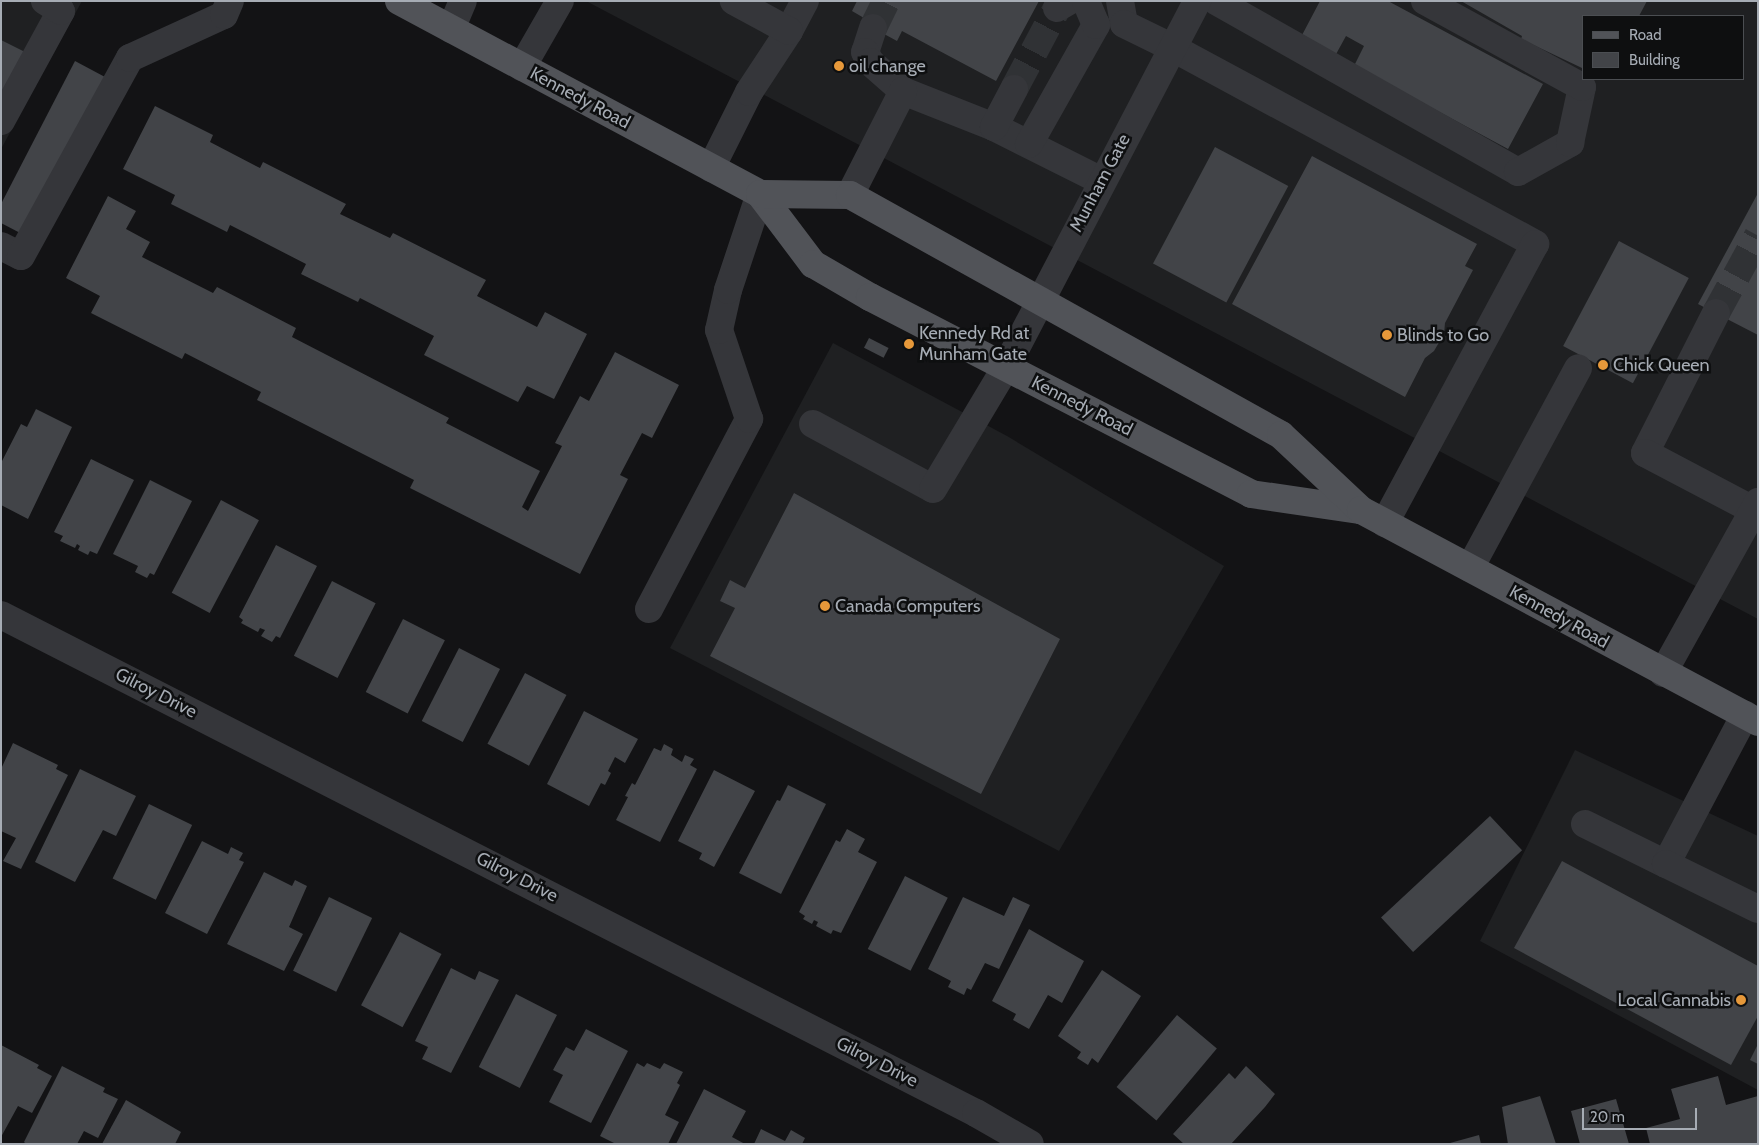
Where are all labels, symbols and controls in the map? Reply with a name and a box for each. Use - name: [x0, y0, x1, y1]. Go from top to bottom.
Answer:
- legend: [1582, 15, 1744, 80]
- text: Road: [1629, 26, 1662, 44]
- text: Building: [1629, 51, 1680, 69]
- place label: oil change: [849, 55, 926, 77]
- marker: oil change: [833, 60, 845, 72]
- street label: Kennedy Road: [526, 63, 634, 133]
- street label: Munham Gate: [1065, 130, 1135, 236]
- place label: Kennedy Rd at Munham Gate: [919, 323, 1029, 366]
- place label: Blinds to Go: [1397, 324, 1489, 346]
- marker: Blinds to Go: [1381, 329, 1393, 341]
- marker: Kennedy Rd at Munham Gate: [903, 338, 915, 350]
- place label: Chick Queen: [1613, 354, 1710, 376]
- marker: Chick Queen: [1597, 359, 1609, 371]
- street label: Kennedy Road: [1028, 371, 1136, 441]
- street label: Kennedy Road: [1506, 581, 1612, 653]
- place label: Canada Computers: [835, 595, 980, 617]
- marker: Canada Computers: [819, 600, 831, 612]
- street label: Gilroy Drive: [112, 663, 200, 723]
- street label: Gilroy Drive: [473, 847, 561, 907]
- place label: Local Cannabis: [1617, 989, 1731, 1011]
- marker: Local Cannabis: [1735, 994, 1747, 1006]
- street label: Gilroy Drive: [833, 1032, 921, 1092]
- scale bar: [1584, 1098, 1699, 1130]
- text: 20 m: [1590, 1108, 1625, 1126]

